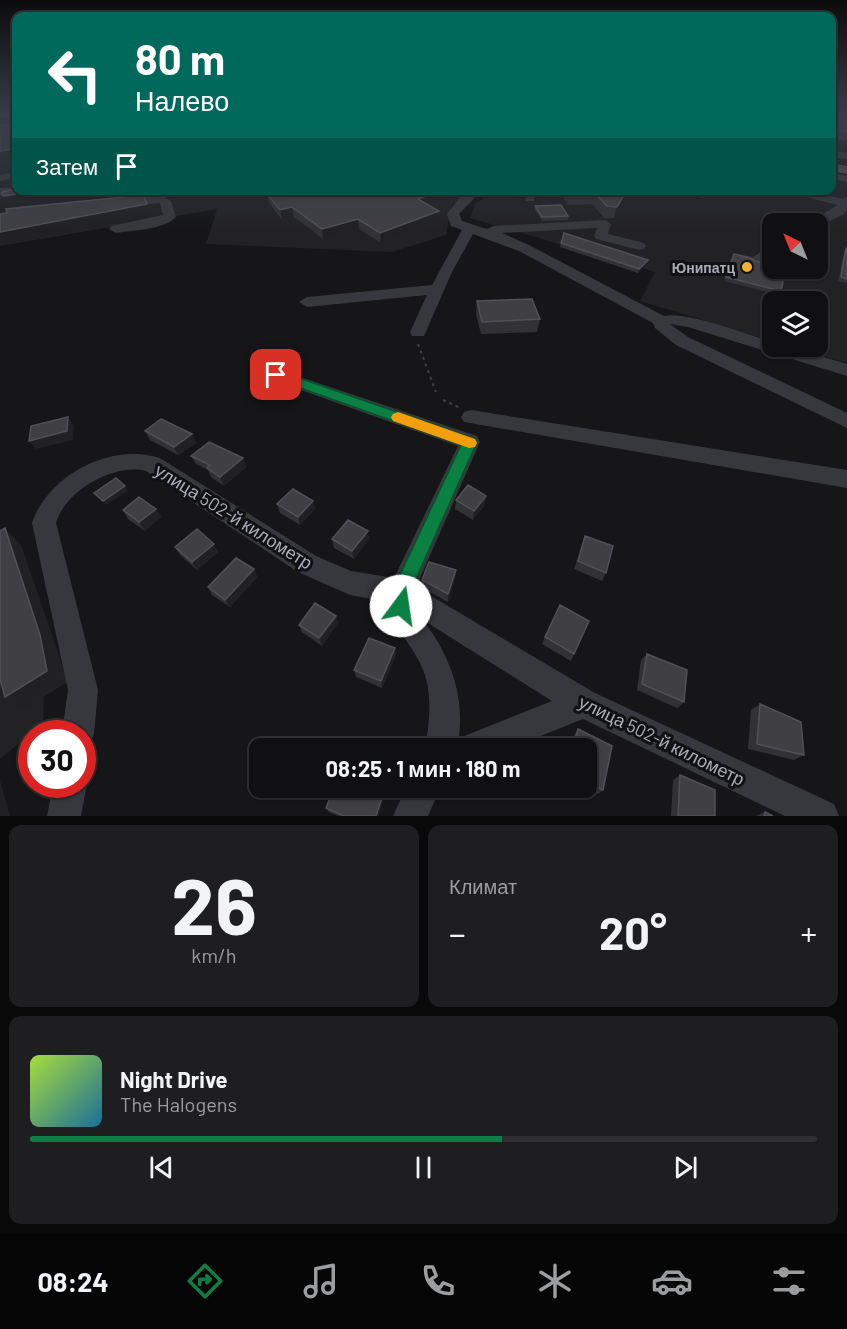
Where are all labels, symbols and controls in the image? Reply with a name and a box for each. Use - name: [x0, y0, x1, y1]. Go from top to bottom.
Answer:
- text: 80 m: [135, 33, 225, 83]
- icon: left: [36, 36, 114, 114]
- text: Налево: [135, 84, 229, 116]
- icon: arrive: [110, 150, 143, 183]
- text: Затем: [36, 153, 98, 179]
- north arrow: [762, 213, 828, 279]
- map controls: [762, 213, 828, 357]
- place label: Юнипатц: [672, 259, 735, 276]
- marker: Юнипатц: [740, 260, 754, 274]
- button: layers: [762, 291, 828, 357]
- pin: [250, 349, 301, 400]
- icon: arrive: [259, 358, 292, 391]
- street label: улица 502-й километр: [151, 459, 317, 573]
- position arrow: [369, 574, 433, 638]
- street label: улица 502-й километр: [576, 690, 748, 790]
- speed limit sign: 30: [18, 720, 96, 798]
- text: 08:25 · 1 мин · 180 m: [326, 755, 520, 781]
- text: 26: [171, 857, 257, 951]
- text: Климат: [449, 874, 517, 898]
- text: 20°: [599, 905, 667, 959]
- text: −: [449, 913, 466, 953]
- text: +: [801, 913, 817, 953]
- text: km/h: [191, 943, 237, 967]
- text: Night Drive: [120, 1066, 228, 1092]
- text: The Halogens: [120, 1092, 237, 1116]
- icon: previous: [145, 1151, 178, 1184]
- icon: pause: [407, 1151, 440, 1184]
- icon: next: [669, 1151, 702, 1184]
- icon: directions: [184, 1260, 226, 1302]
- icon: music: [300, 1260, 342, 1302]
- icon: phone: [417, 1260, 459, 1302]
- icon: climate: [534, 1260, 576, 1302]
- icon: car: [651, 1260, 693, 1302]
- icon: filters: [768, 1260, 810, 1302]
- text: 08:24: [37, 1265, 109, 1297]

